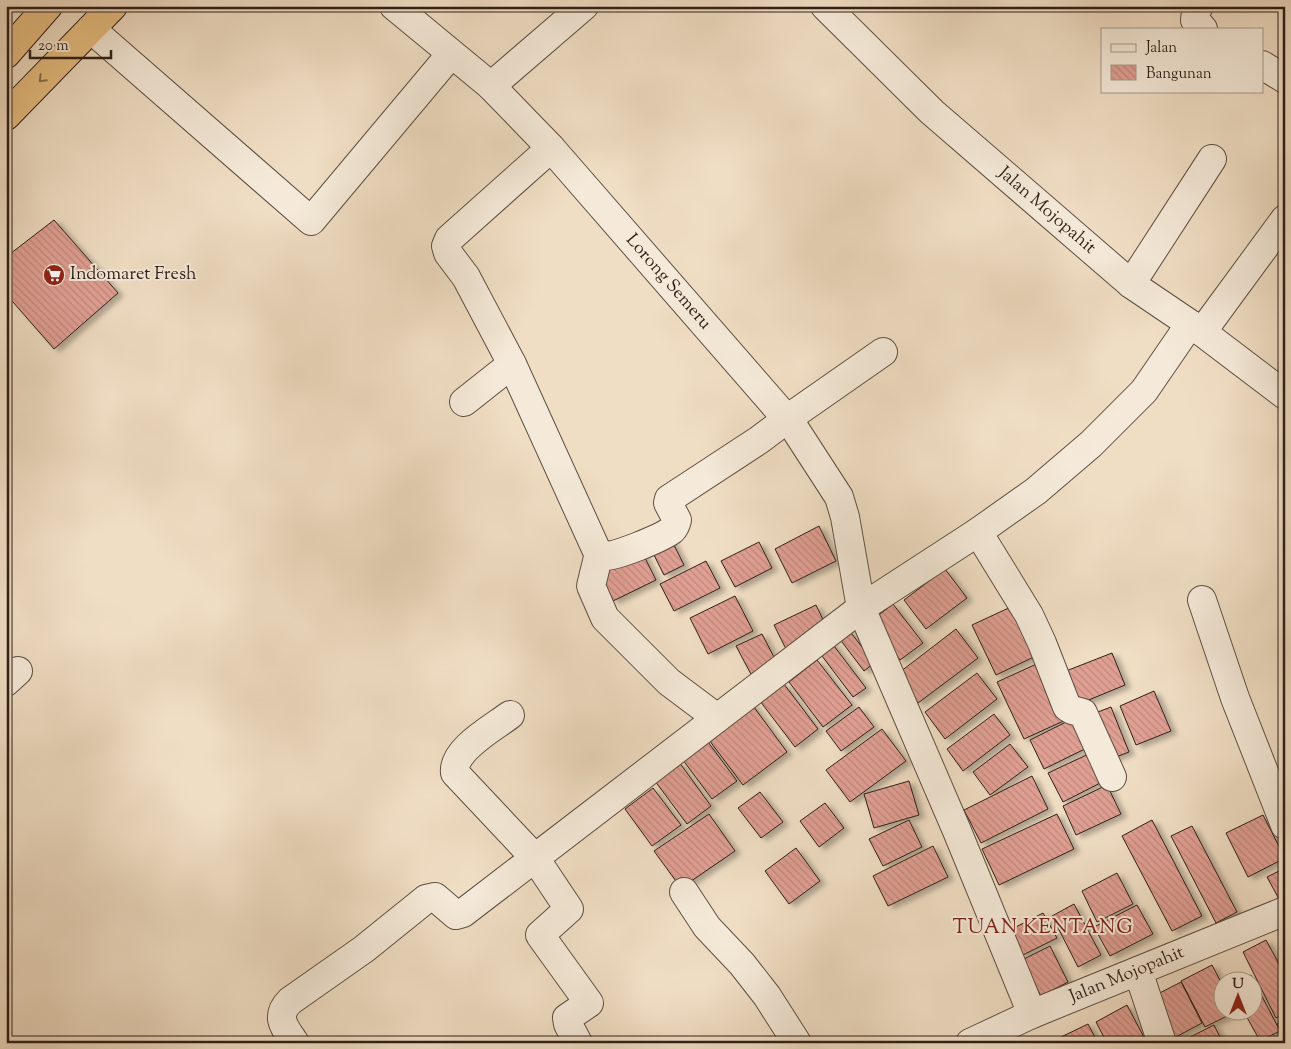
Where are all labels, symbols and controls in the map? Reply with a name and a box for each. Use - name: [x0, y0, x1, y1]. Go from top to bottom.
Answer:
- scale bar: [30, 28, 111, 60]
- legend: [1101, 28, 1264, 92]
- text: 20 m: [38, 36, 69, 57]
- text: Jalan: [1145, 38, 1177, 59]
- text: Bangunan: [1146, 64, 1212, 85]
- one-way arrow: [39, 74, 48, 83]
- street label: Jalan Mojopahit: [991, 161, 1101, 261]
- street label: Lorong Semeru: [619, 229, 717, 336]
- place label: Indomaret Fresh: [70, 262, 197, 288]
- supermarket icon: Indomaret Fresh: [42, 263, 66, 287]
- district label: TUAN KENTANG: [952, 914, 1134, 943]
- street label: Jalan Mojopahit: [1065, 940, 1188, 1011]
- north arrow: [1214, 972, 1264, 1022]
- text: U: [1232, 975, 1244, 995]

